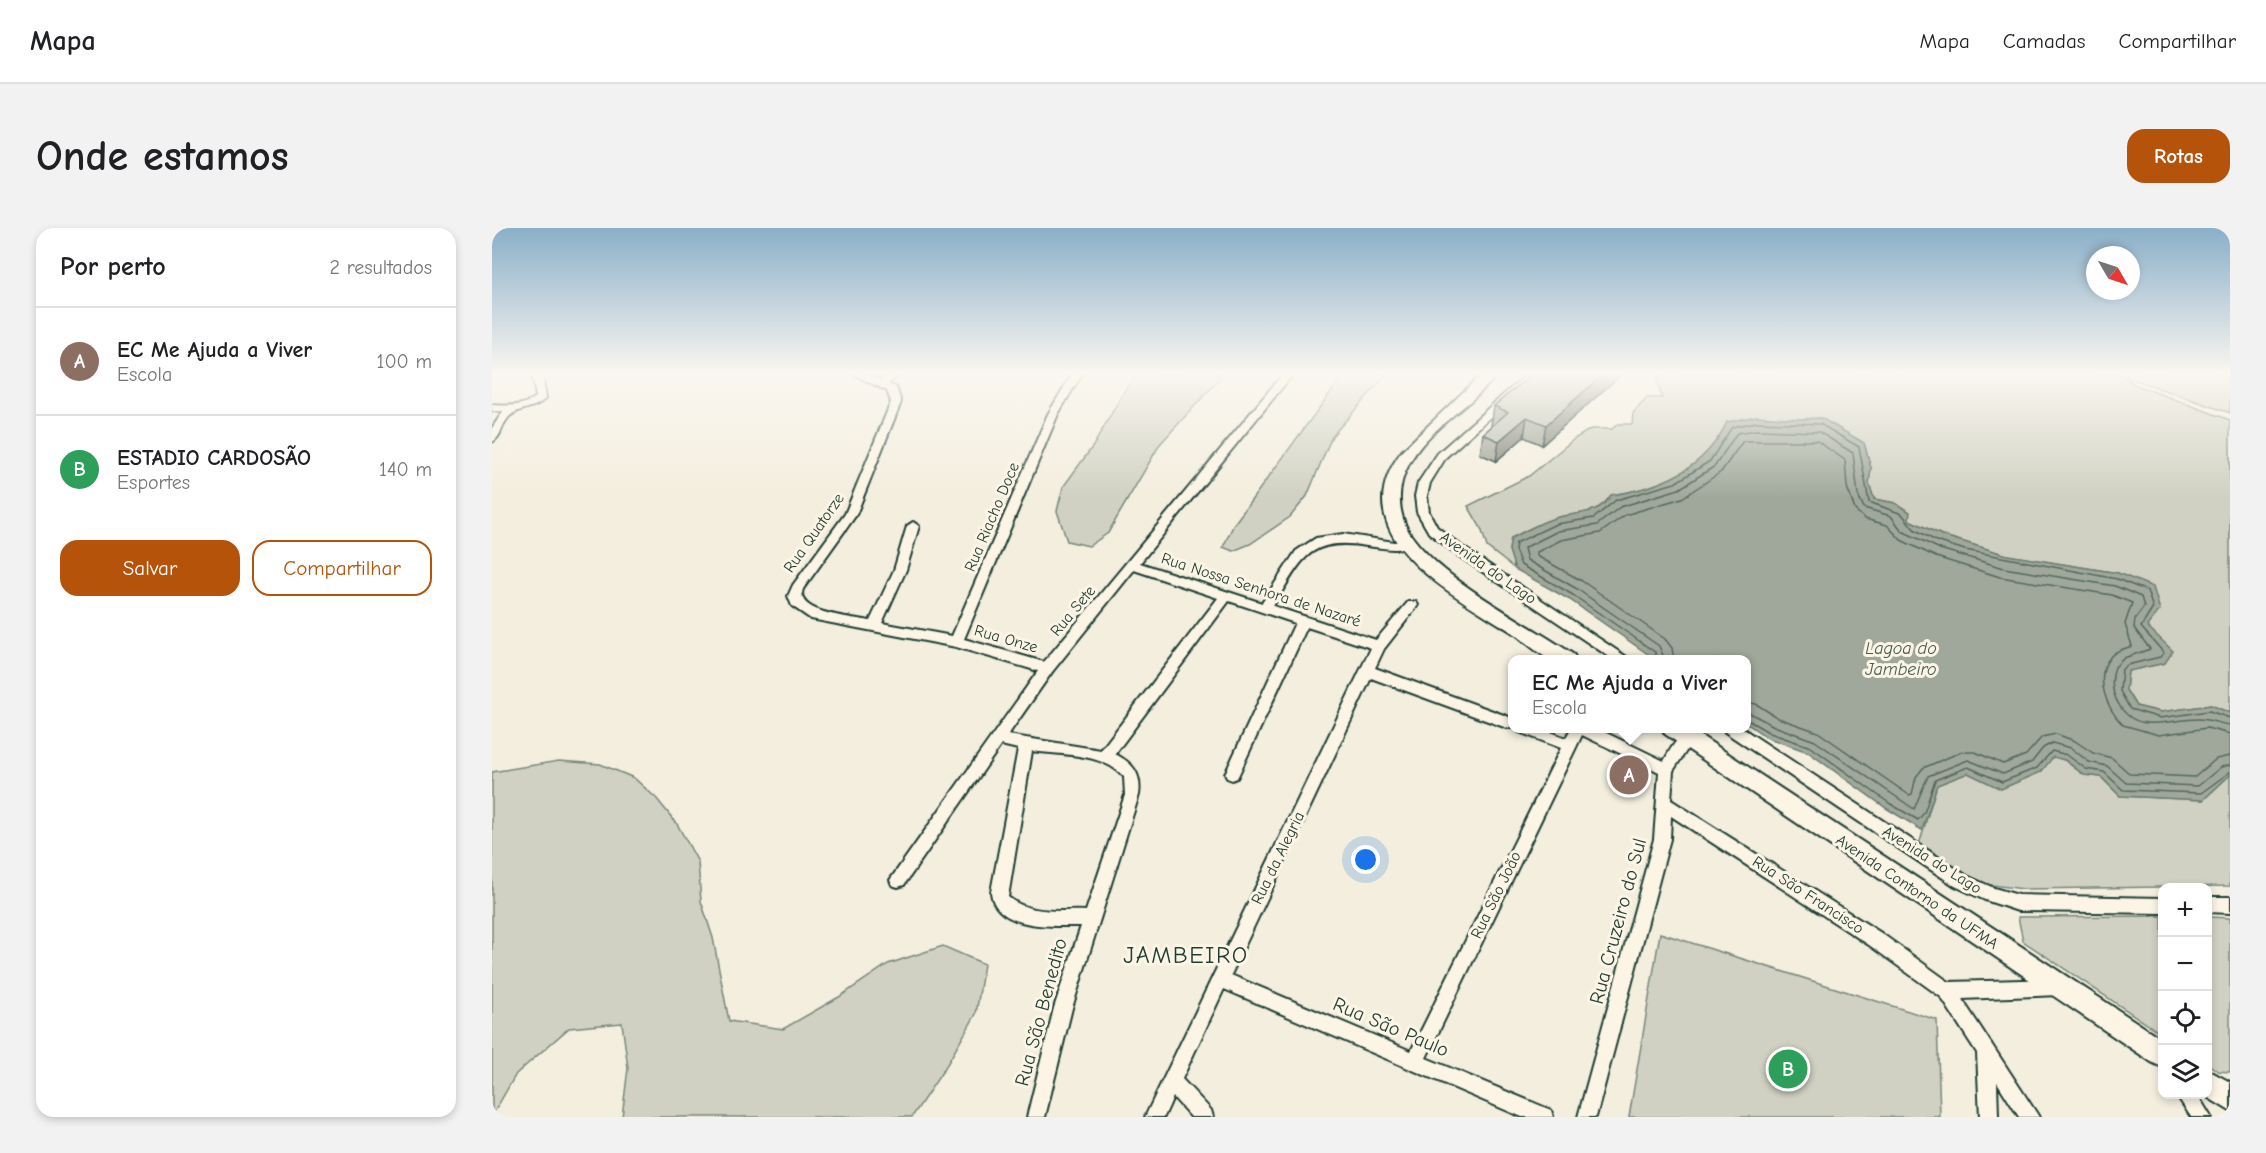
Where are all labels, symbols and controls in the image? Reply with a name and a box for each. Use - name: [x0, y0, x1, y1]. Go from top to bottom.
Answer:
- text: Mapa: [30, 25, 96, 57]
- text: Mapa: [1919, 29, 1970, 53]
- text: Camadas: [2003, 29, 2086, 53]
- text: Compartilhar: [2119, 29, 2236, 53]
- button: Rotas: [2127, 129, 2230, 183]
- text: Onde estamos: [36, 132, 289, 181]
- north arrow: [2086, 246, 2140, 300]
- text: Por perto: [60, 252, 166, 282]
- text: 2 resultados: [330, 256, 432, 279]
- text: EC Me Ajuda a Viver: [117, 337, 312, 363]
- text: A: [74, 350, 85, 373]
- text: 100 m: [377, 350, 432, 373]
- text: Escola: [117, 363, 172, 386]
- text: ESTADIO CARDOSÃO: [117, 445, 311, 471]
- text: B: [73, 458, 86, 481]
- text: 140 m: [379, 458, 432, 481]
- street label: Rua Riacho Doce: [961, 460, 1023, 574]
- text: Esportes: [117, 471, 190, 494]
- street label: Rua Quatorze: [780, 490, 848, 576]
- street label: Avenida do Lago: [1436, 528, 1540, 608]
- button: Salvar: [60, 540, 240, 596]
- button: Compartilhar: [252, 540, 432, 596]
- street label: Rua Nossa Senhora de Nazaré: [1159, 549, 1363, 631]
- street label: Rua Sete: [1047, 582, 1099, 640]
- street label: Rua Onze: [972, 621, 1040, 657]
- water label: Lagoa do Jambeiro: [1864, 638, 1937, 680]
- popup: [1508, 655, 1751, 733]
- text: EC Me Ajuda a Viver: [1532, 670, 1727, 696]
- text: Escola: [1532, 696, 1587, 719]
- pin: A: [1610, 752, 1648, 798]
- street label: Rua da Alegria: [1248, 809, 1308, 907]
- street label: Avenida do Lago: [1879, 822, 1985, 898]
- street label: Avenida Contorno da UFMA: [1832, 831, 2002, 953]
- street label: Rua Cruzeiro do Sul: [1585, 836, 1651, 1006]
- your location: [1351, 845, 1380, 874]
- street label: Rua São João: [1467, 848, 1525, 942]
- street label: Rua São Francisco: [1749, 852, 1867, 938]
- map controls: [2158, 883, 2212, 1099]
- button: +: [2158, 883, 2212, 937]
- street label: Rua São Benedito: [1010, 936, 1072, 1088]
- button: −: [2158, 937, 2212, 991]
- district label: JAMBEIRO: [1123, 941, 1249, 969]
- button: locate: [2158, 991, 2212, 1045]
- street label: Rua São Paulo: [1330, 992, 1452, 1062]
- button: layers: [2158, 1045, 2212, 1099]
- pin: B: [1768, 1046, 1808, 1092]

